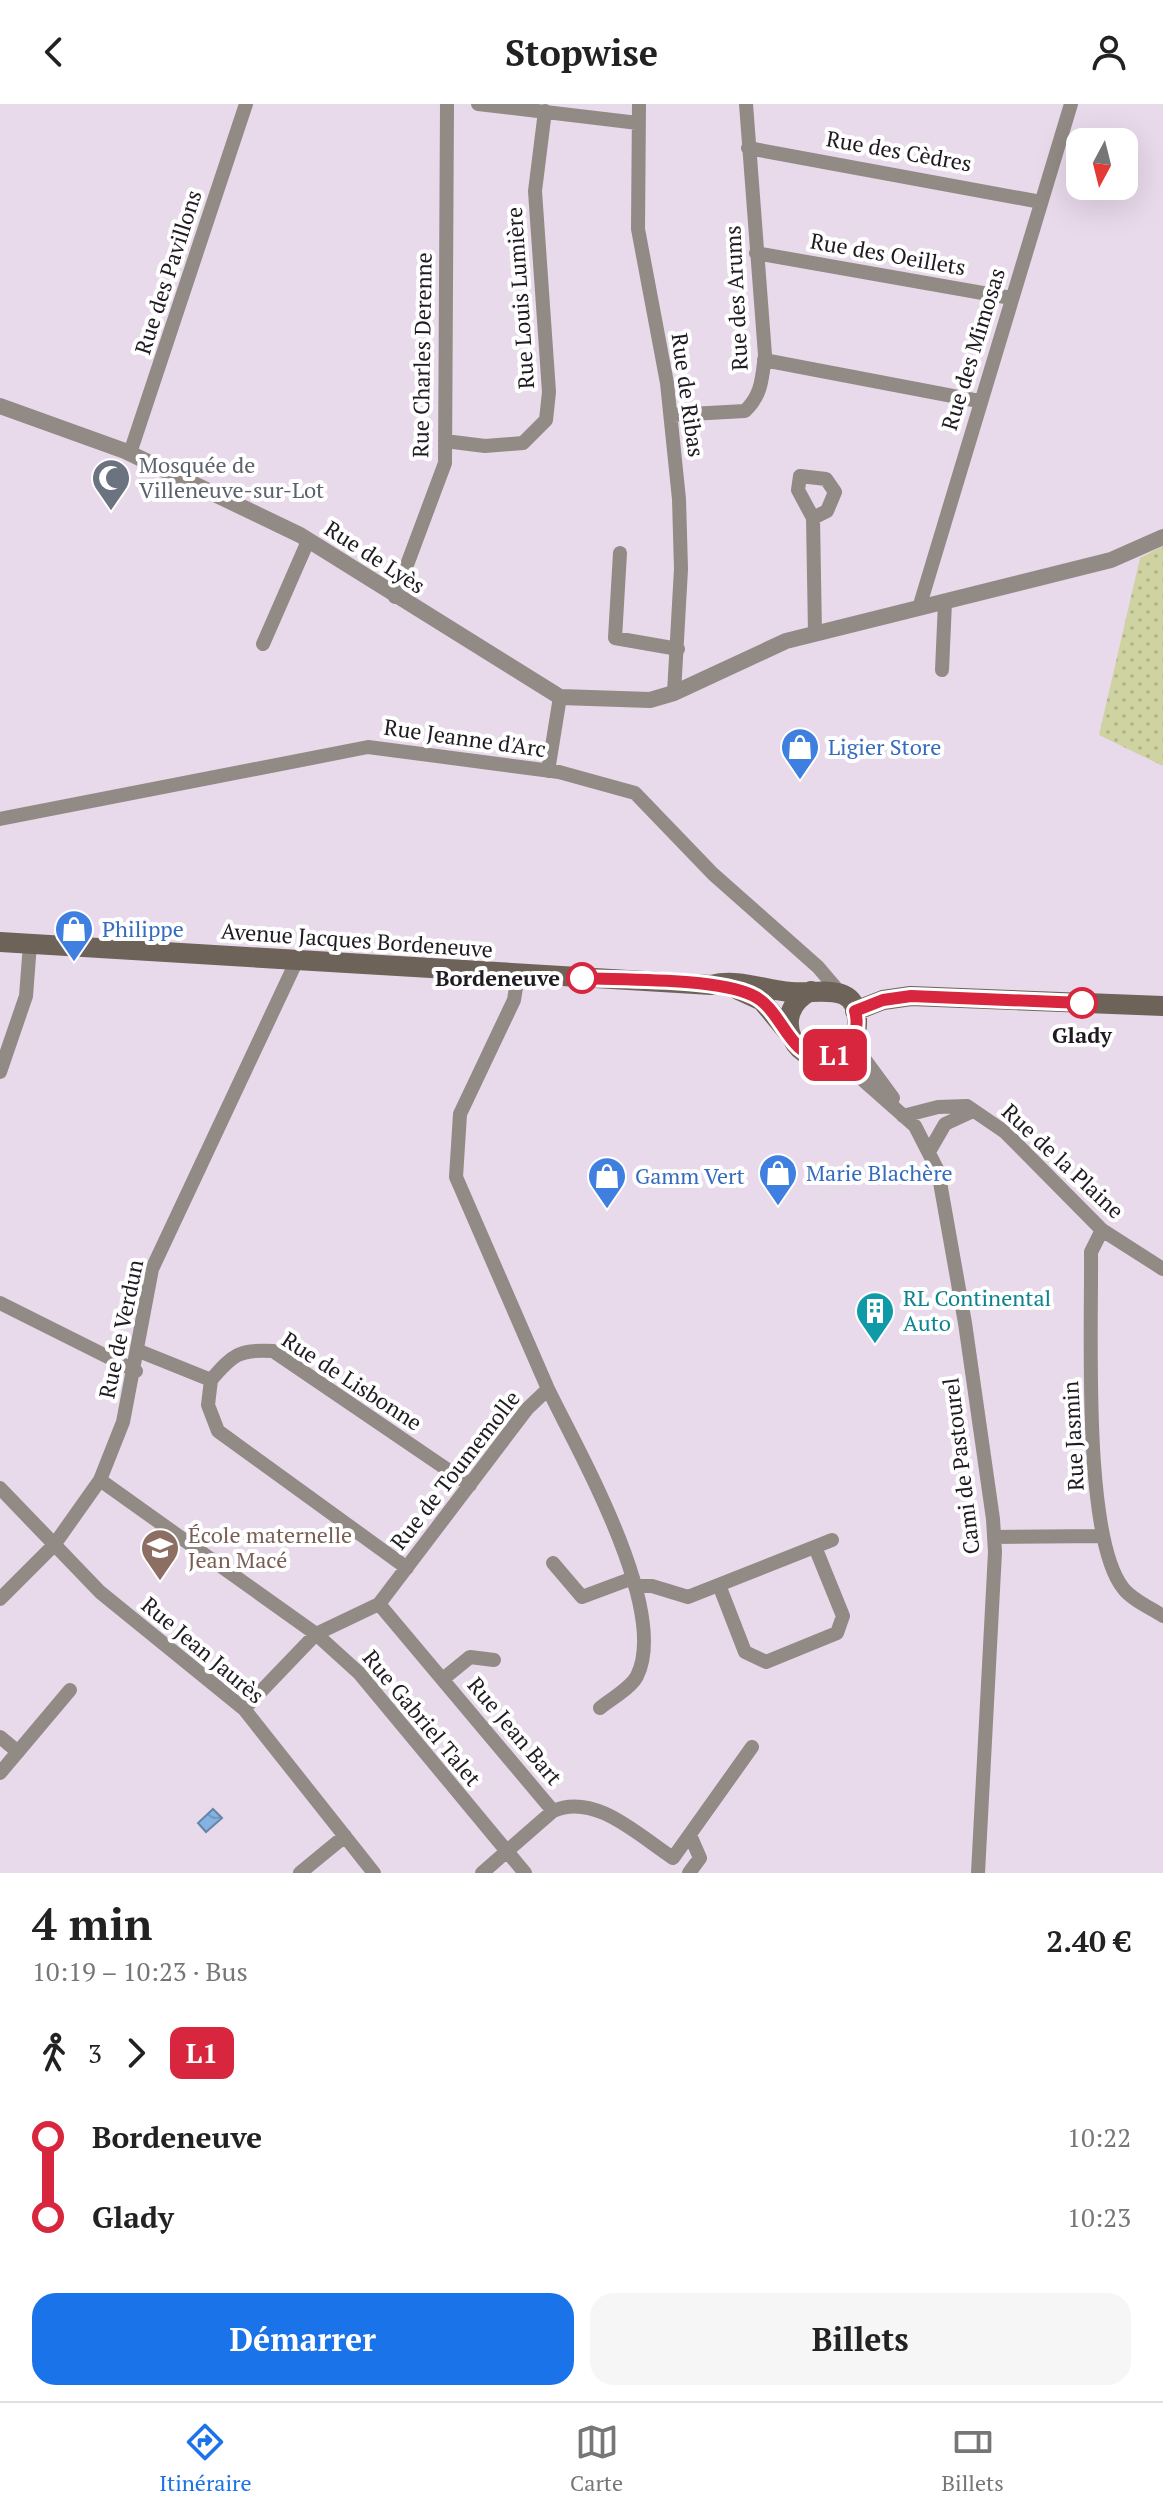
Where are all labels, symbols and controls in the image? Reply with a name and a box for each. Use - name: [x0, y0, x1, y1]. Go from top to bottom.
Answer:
- text: Stopwise: [505, 29, 658, 76]
- icon: back: [32, 30, 76, 74]
- icon: person: [1087, 30, 1131, 74]
- street label: Rue des Cèdres: [824, 123, 974, 178]
- north arrow: [1066, 128, 1138, 200]
- map controls: [1066, 128, 1138, 200]
- street label: Rue des Pavillons: [127, 186, 208, 358]
- street label: Rue Louis Lumière: [499, 206, 540, 390]
- street label: Rue des Arums: [717, 225, 754, 371]
- street label: Rue des Oeillets: [808, 226, 968, 281]
- street label: Rue Charles Derenne: [405, 252, 438, 458]
- street label: Rue des Mimosas: [934, 264, 1011, 434]
- street label: Rue de Ribas: [665, 331, 712, 459]
- place label: Mosquée de Villeneuve-sur-Lot: [139, 450, 324, 504]
- mosque icon: Mosquée de Villeneuve-sur-Lot: [90, 457, 132, 512]
- street label: Rue de Lyès: [320, 513, 431, 600]
- street label: Rue Jeanne d'Arc: [382, 712, 548, 763]
- shop icon: Ligier Store: [779, 726, 821, 781]
- place label: Ligier Store: [828, 732, 941, 761]
- shop icon: Philippe: [53, 908, 95, 963]
- place label: Philippe: [102, 914, 184, 943]
- street label: Avenue Jacques Bordeneuve: [220, 916, 494, 963]
- place label: Bordeneuve: [435, 963, 560, 992]
- marker: Bordeneuve: [567, 963, 597, 993]
- marker: Glady: [1067, 988, 1097, 1018]
- place label: Glady: [1052, 1020, 1112, 1049]
- line badge: L1: [799, 1029, 871, 1081]
- text: L1: [819, 1036, 851, 1073]
- street label: Rue de la Plaine: [996, 1097, 1130, 1225]
- shop icon: Marie Blachère: [757, 1152, 799, 1207]
- shop icon: Gamm Vert: [586, 1155, 628, 1210]
- place label: Marie Blachère: [806, 1158, 953, 1187]
- place label: Gamm Vert: [635, 1161, 745, 1190]
- street label: Rue de Verdun: [92, 1257, 149, 1401]
- place label: RL Continental Auto: [903, 1283, 1051, 1337]
- building icon: RL Continental Auto: [854, 1290, 896, 1345]
- street label: Rue de Lisbonne: [277, 1325, 428, 1437]
- street label: Cami de Pastourel: [935, 1376, 986, 1556]
- street label: Rue Jasmin: [1055, 1380, 1090, 1492]
- street label: Rue de Toumemolle: [383, 1384, 526, 1555]
- place label: École maternelle Jean Macé: [188, 1520, 352, 1574]
- school or university icon: École maternelle Jean Macé: [139, 1527, 181, 1582]
- street label: Rue Jean Jaurès: [136, 1590, 271, 1709]
- street label: Rue Gabriel Talet: [357, 1644, 488, 1792]
- street label: Rue Jean Bart: [462, 1671, 569, 1791]
- text: 4 min: [32, 1894, 152, 1953]
- text: 2.40 €: [1046, 1921, 1131, 1961]
- text: 10:19 – 10:23 · Bus: [32, 1954, 248, 1988]
- icon: walk: [32, 2031, 76, 2075]
- icon: forward: [114, 2031, 158, 2075]
- text: L1: [186, 2034, 218, 2071]
- text: 3: [88, 2036, 102, 2070]
- text: Bordeneuve: [92, 2117, 262, 2157]
- text: 10:22: [1067, 2120, 1131, 2154]
- text: Glady: [92, 2197, 174, 2237]
- text: 10:23: [1067, 2200, 1131, 2234]
- button: Démarrer: [32, 2293, 574, 2385]
- button: Billets: [590, 2293, 1131, 2385]
- tab: Itinéraire: [159, 2420, 252, 2497]
- tab: Carte: [570, 2420, 623, 2497]
- tab: Billets: [942, 2420, 1004, 2497]

